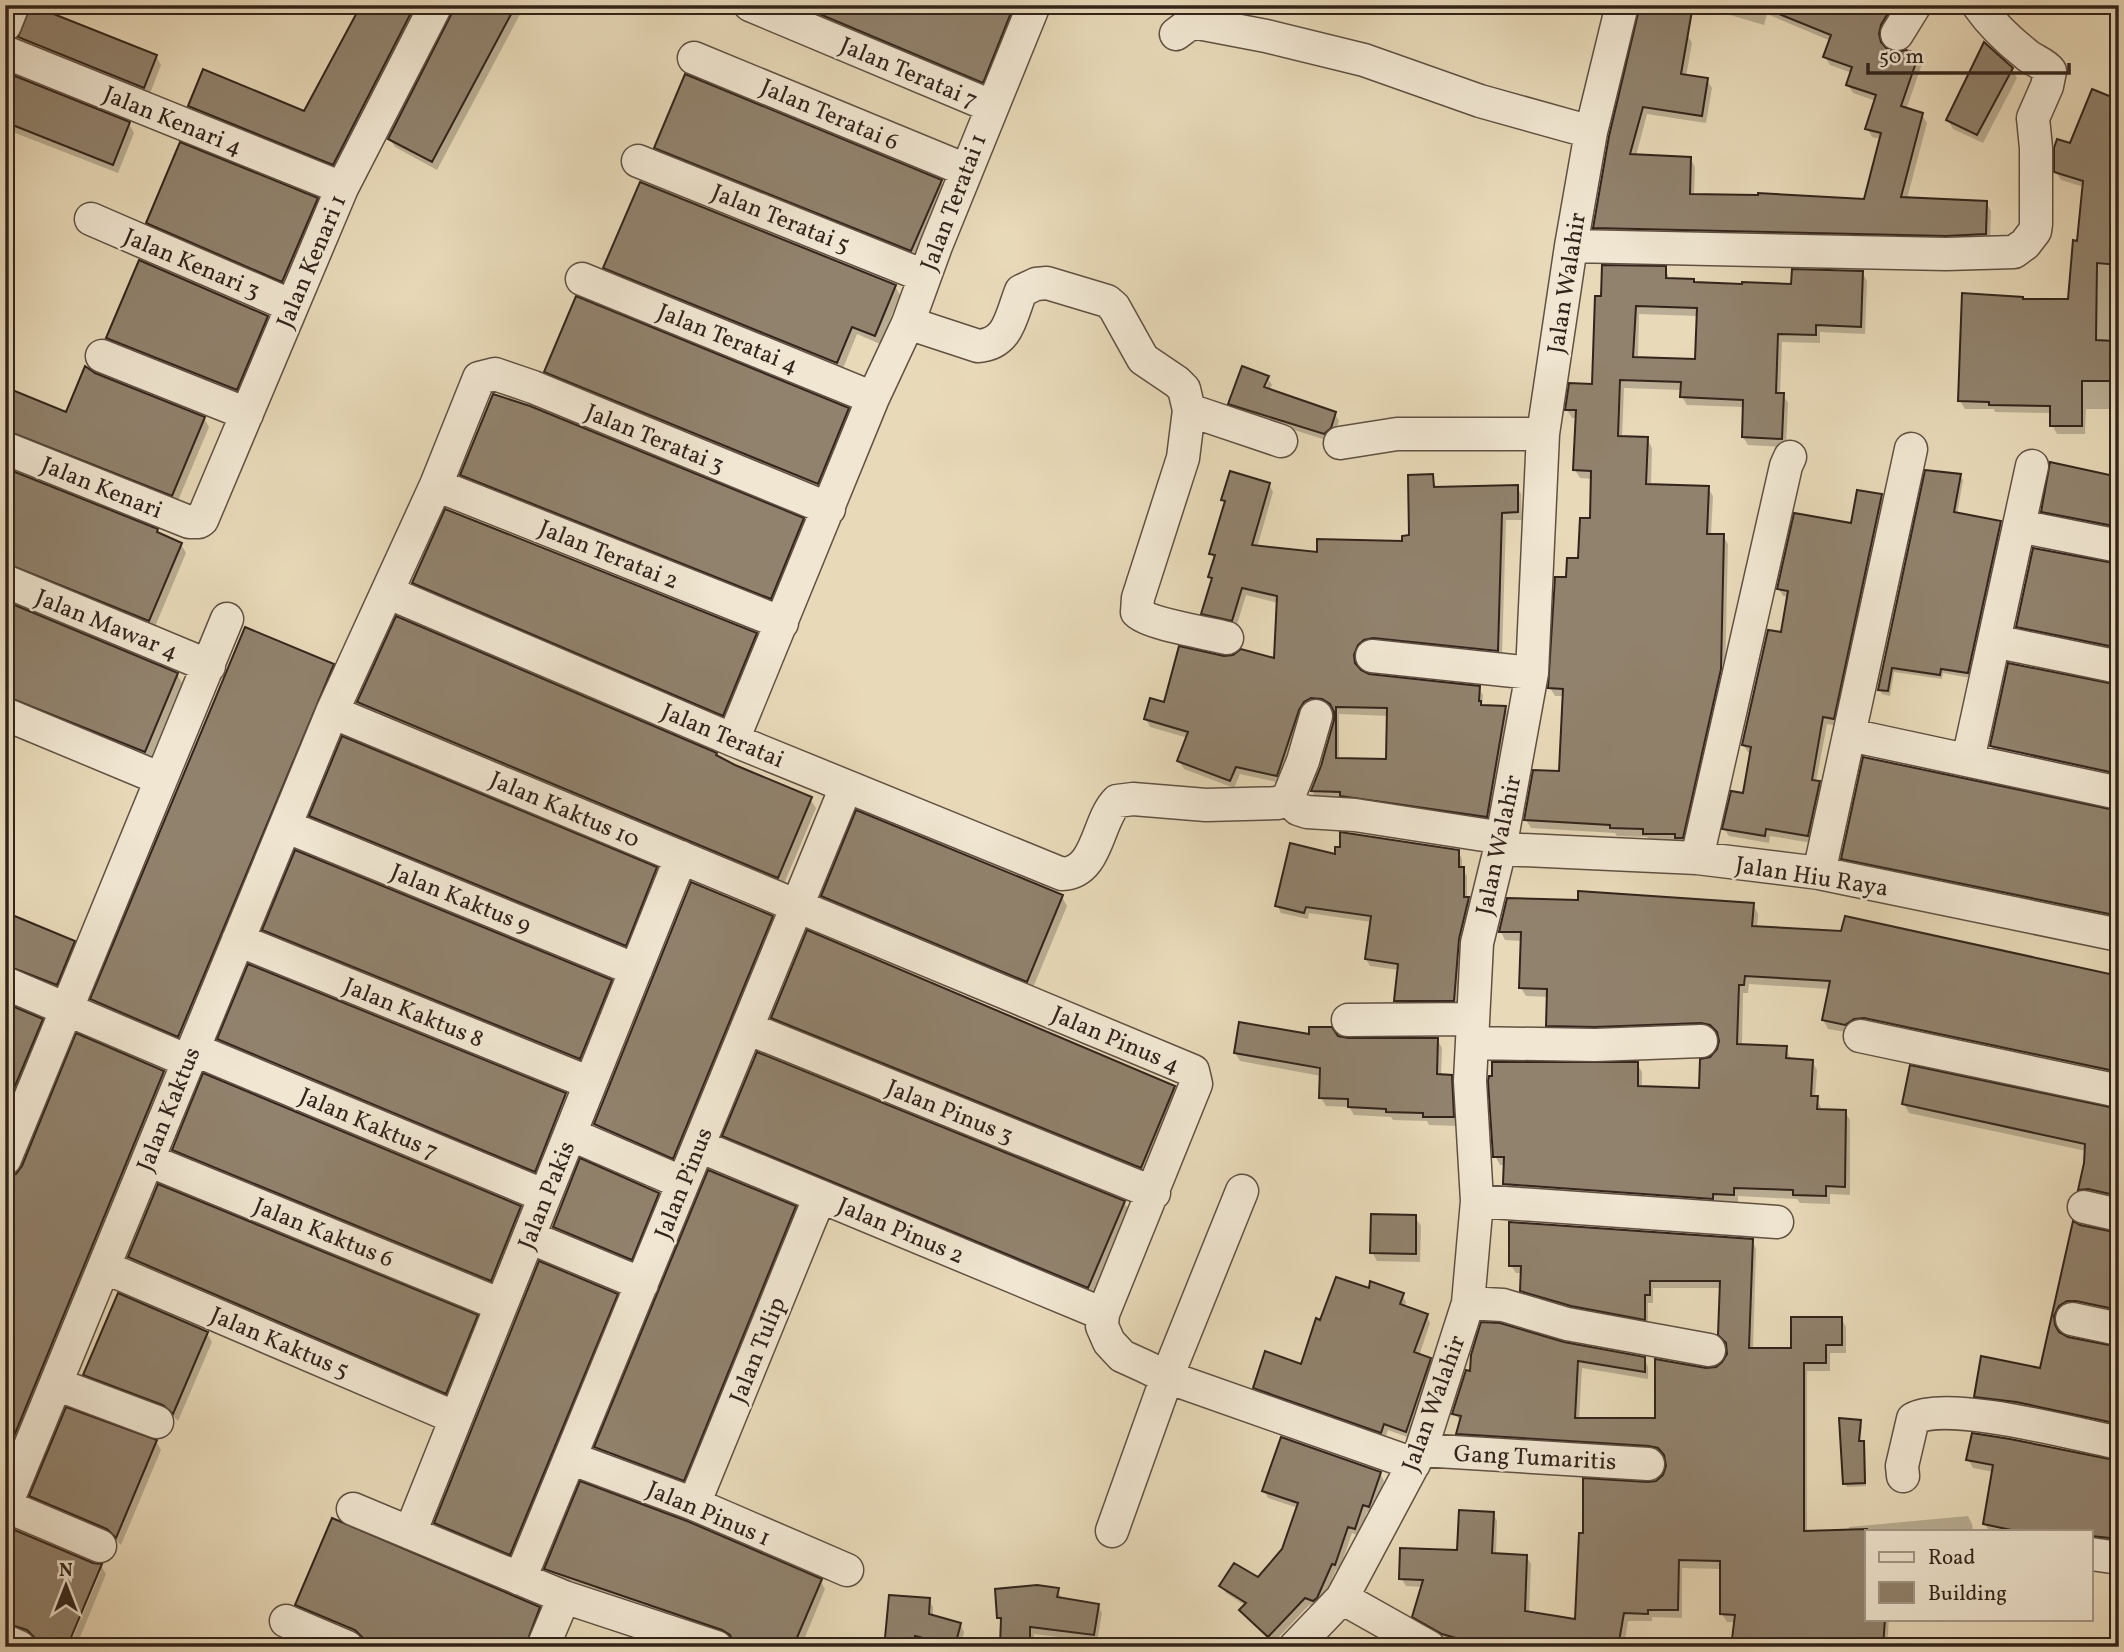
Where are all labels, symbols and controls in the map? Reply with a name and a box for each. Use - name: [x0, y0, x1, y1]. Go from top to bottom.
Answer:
- street label: Jalan Teratai 7: [834, 30, 982, 118]
- scale bar: [1868, 32, 2070, 76]
- text: 50 m: [1879, 43, 1924, 72]
- street label: Jalan Teratai 6: [755, 71, 904, 160]
- street label: Jalan Kenari 4: [98, 78, 247, 165]
- street label: Jalan Teratai 1: [913, 129, 997, 276]
- street label: Jalan Teratai 5: [706, 177, 855, 263]
- street label: Jalan Kenari 1: [269, 190, 356, 334]
- street label: Jalan Walahir: [1540, 210, 1596, 356]
- street label: Jalan Kenari 3: [118, 221, 265, 309]
- street label: Jalan Teratai 4: [652, 296, 803, 384]
- street label: Jalan Teratai 3: [580, 396, 729, 483]
- street label: Jalan Kenari: [35, 449, 167, 529]
- street label: Jalan Teratai 2: [533, 512, 683, 599]
- street label: Jalan Mawar 4: [30, 582, 183, 670]
- street label: Jalan Teratai: [656, 696, 789, 778]
- street label: Jalan Kaktus 10: [484, 764, 645, 858]
- street label: Jalan Walahir: [1469, 772, 1531, 919]
- street label: Jalan Hiu Raya: [1733, 849, 1891, 907]
- street label: Jalan Kaktus 9: [385, 856, 536, 944]
- street label: Jalan Kaktus 8: [338, 970, 489, 1057]
- street label: Jalan Pinus 4: [1046, 999, 1185, 1083]
- street label: Jalan Kaktus: [129, 1042, 210, 1177]
- street label: Jalan Pinus 3: [881, 1072, 1018, 1154]
- street label: Jalan Kaktus 7: [293, 1080, 443, 1169]
- street label: Jalan Pinus: [647, 1123, 723, 1245]
- street label: Jalan Pakis: [511, 1136, 585, 1255]
- street label: Jalan Kaktus 6: [248, 1190, 399, 1277]
- street label: Jalan Pinus 2: [831, 1190, 969, 1274]
- street label: Jalan Tulip: [722, 1292, 796, 1409]
- street label: Jalan Kaktus 5: [204, 1299, 354, 1388]
- street label: Jalan Walahir: [1395, 1331, 1475, 1476]
- street label: Gang Tumaritis: [1453, 1438, 1617, 1480]
- street label: Jalan Pinus 1: [641, 1473, 775, 1556]
- legend: [1865, 1530, 2092, 1620]
- text: Road: [1928, 1544, 1975, 1573]
- north arrow: [32, 1550, 102, 1620]
- text: N: [59, 1558, 73, 1584]
- text: Building: [1928, 1580, 2007, 1609]

